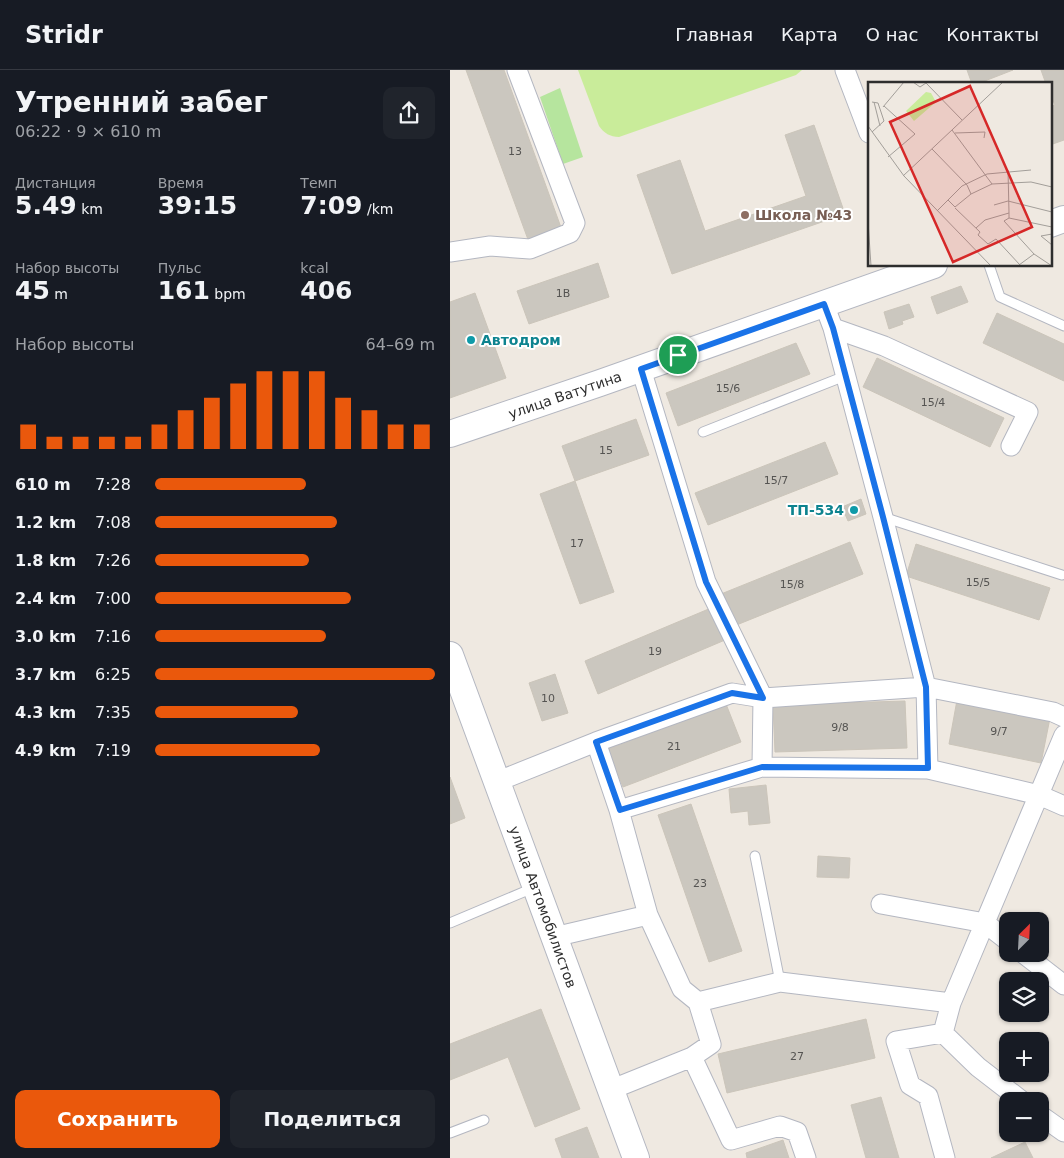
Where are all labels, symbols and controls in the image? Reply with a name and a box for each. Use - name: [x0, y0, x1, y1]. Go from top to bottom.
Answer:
- text: Stridr: [25, 21, 103, 49]
- text: Главная: [675, 24, 753, 45]
- text: Карта: [781, 24, 838, 45]
- text: О нас: [866, 24, 918, 45]
- text: Контакты: [946, 24, 1039, 45]
- inset map: [868, 82, 1052, 266]
- text: Утренний забег: [15, 86, 268, 119]
- button: share: [383, 87, 435, 139]
- text: 06:22 · 9 × 610 m: [15, 122, 161, 141]
- house number: 13: [508, 145, 522, 158]
- text: Дистанция: [15, 175, 96, 191]
- text: Время: [158, 175, 204, 191]
- text: Темп: [300, 175, 337, 191]
- text: 5.49: [15, 191, 77, 220]
- text: 39:15: [158, 191, 237, 220]
- text: 7:09: [300, 191, 363, 220]
- text: km: [77, 201, 103, 217]
- text: /km: [363, 201, 393, 217]
- place label: Школа №43: [755, 207, 852, 223]
- marker: Школа №43: [739, 209, 751, 221]
- text: Набор высоты: [15, 260, 119, 276]
- text: Пульс: [158, 260, 201, 276]
- text: kcal: [300, 260, 329, 276]
- text: 45: [15, 276, 50, 305]
- text: 161: [158, 276, 210, 305]
- text: 406: [300, 276, 353, 305]
- text: m: [50, 286, 68, 302]
- text: bpm: [210, 286, 246, 302]
- house number: 1В: [556, 287, 570, 300]
- place label: Автодром: [481, 332, 561, 348]
- marker: Автодром: [465, 334, 477, 346]
- pin: [657, 334, 699, 376]
- text: Набор высоты: [15, 335, 134, 354]
- text: 64–69 m: [366, 335, 435, 354]
- icon: arrive: [664, 341, 692, 369]
- street label: улица Ватутина: [506, 368, 624, 422]
- house number: 15/6: [716, 382, 740, 395]
- house number: 15/4: [921, 396, 945, 409]
- house number: 15: [599, 444, 613, 457]
- house number: 15/7: [764, 474, 788, 487]
- text: 610 m: [15, 475, 71, 494]
- text: 7:28: [95, 475, 131, 494]
- place label: ТП-534: [788, 502, 844, 518]
- marker: ТП-534: [848, 504, 860, 516]
- text: 1.2 km: [15, 513, 76, 532]
- text: 7:08: [95, 513, 131, 532]
- house number: 17: [570, 537, 584, 550]
- text: 1.8 km: [15, 551, 76, 570]
- text: 7:26: [95, 551, 131, 570]
- house number: 15/5: [966, 576, 990, 589]
- house number: 15/8: [780, 578, 804, 591]
- text: 2.4 km: [15, 589, 76, 608]
- text: 7:00: [95, 589, 131, 608]
- text: 3.0 km: [15, 627, 76, 646]
- text: 7:16: [95, 627, 131, 646]
- house number: 19: [648, 645, 662, 658]
- text: 3.7 km: [15, 665, 76, 684]
- text: 6:25: [95, 665, 131, 684]
- house number: 10: [541, 692, 555, 705]
- text: 4.3 km: [15, 703, 76, 722]
- text: 7:35: [95, 703, 131, 722]
- house number: 9/8: [831, 721, 849, 734]
- house number: 9/7: [990, 725, 1008, 738]
- house number: 21: [667, 740, 681, 753]
- text: 4.9 km: [15, 741, 76, 760]
- text: 7:19: [95, 741, 131, 760]
- street label: улица Автомобилистов: [506, 824, 580, 990]
- house number: 23: [693, 877, 707, 890]
- north arrow: [999, 912, 1049, 962]
- map controls: [999, 912, 1049, 1142]
- button: layers: [999, 972, 1049, 1022]
- button: +: [999, 1032, 1049, 1082]
- house number: 27: [790, 1050, 804, 1063]
- button: Сохранить: [15, 1090, 220, 1148]
- button: Поделиться: [230, 1090, 435, 1148]
- button: −: [999, 1092, 1049, 1142]

